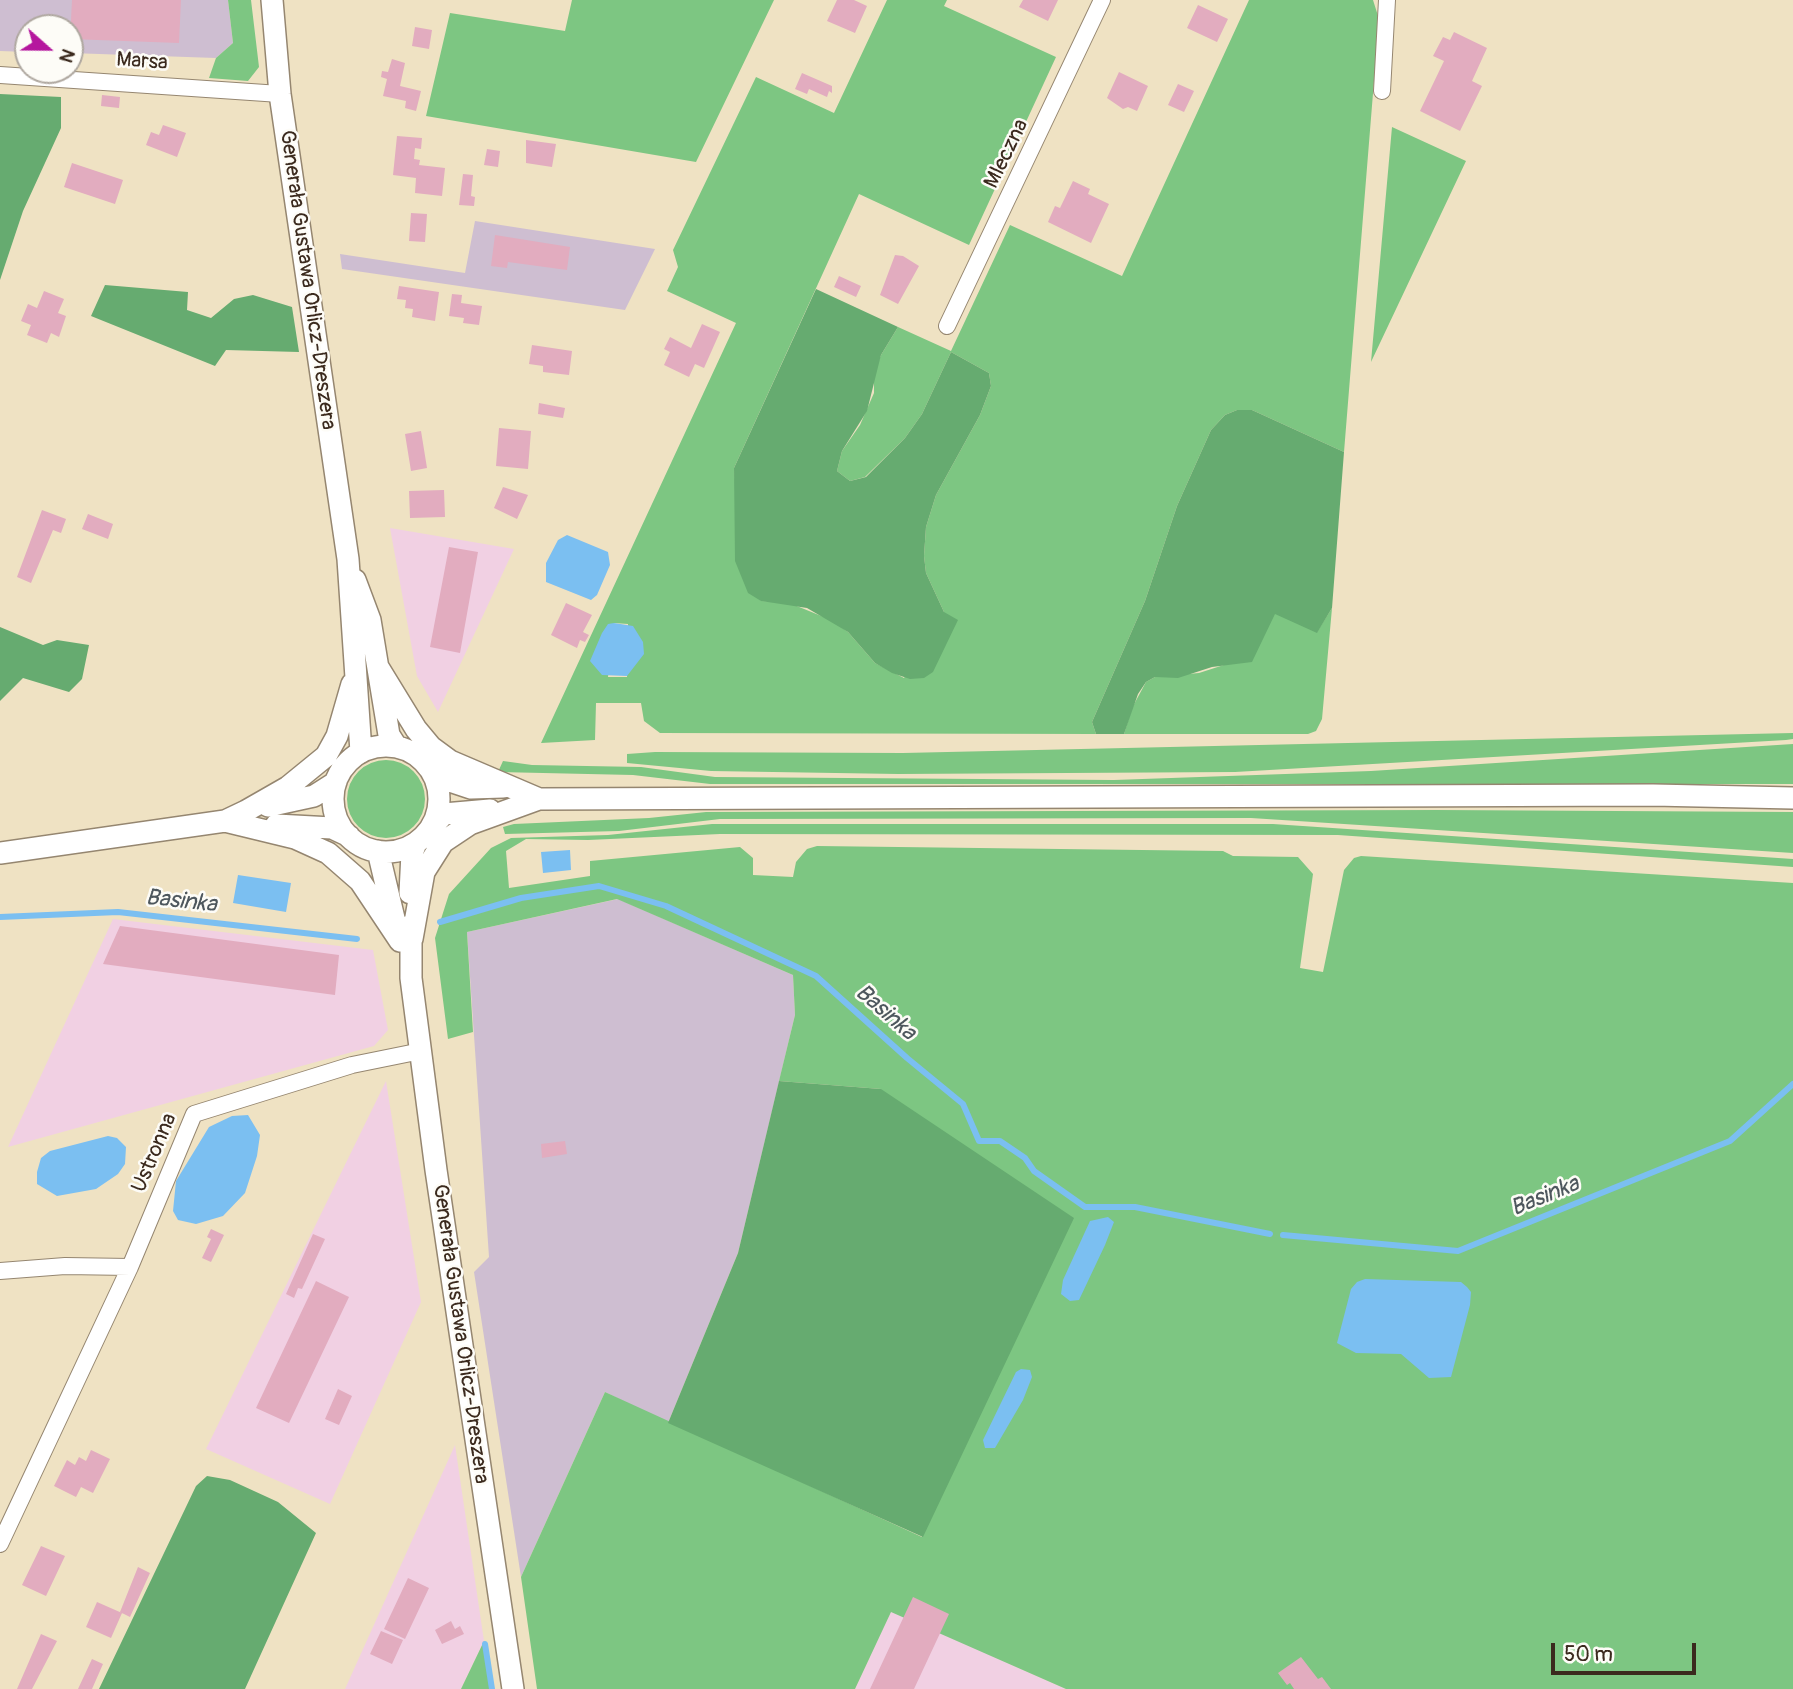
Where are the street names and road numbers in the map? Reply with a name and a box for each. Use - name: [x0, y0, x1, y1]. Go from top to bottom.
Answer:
- street label: Marsa: [115, 48, 169, 76]
- street label: Mleczna: [980, 115, 1034, 193]
- street label: Generała Gustawa Orlicz-Dreszera: [273, 129, 341, 431]
- street label: Ustronna: [127, 1110, 183, 1196]
- street label: Generała Gustawa Orlicz-Dreszera: [426, 1183, 494, 1485]

